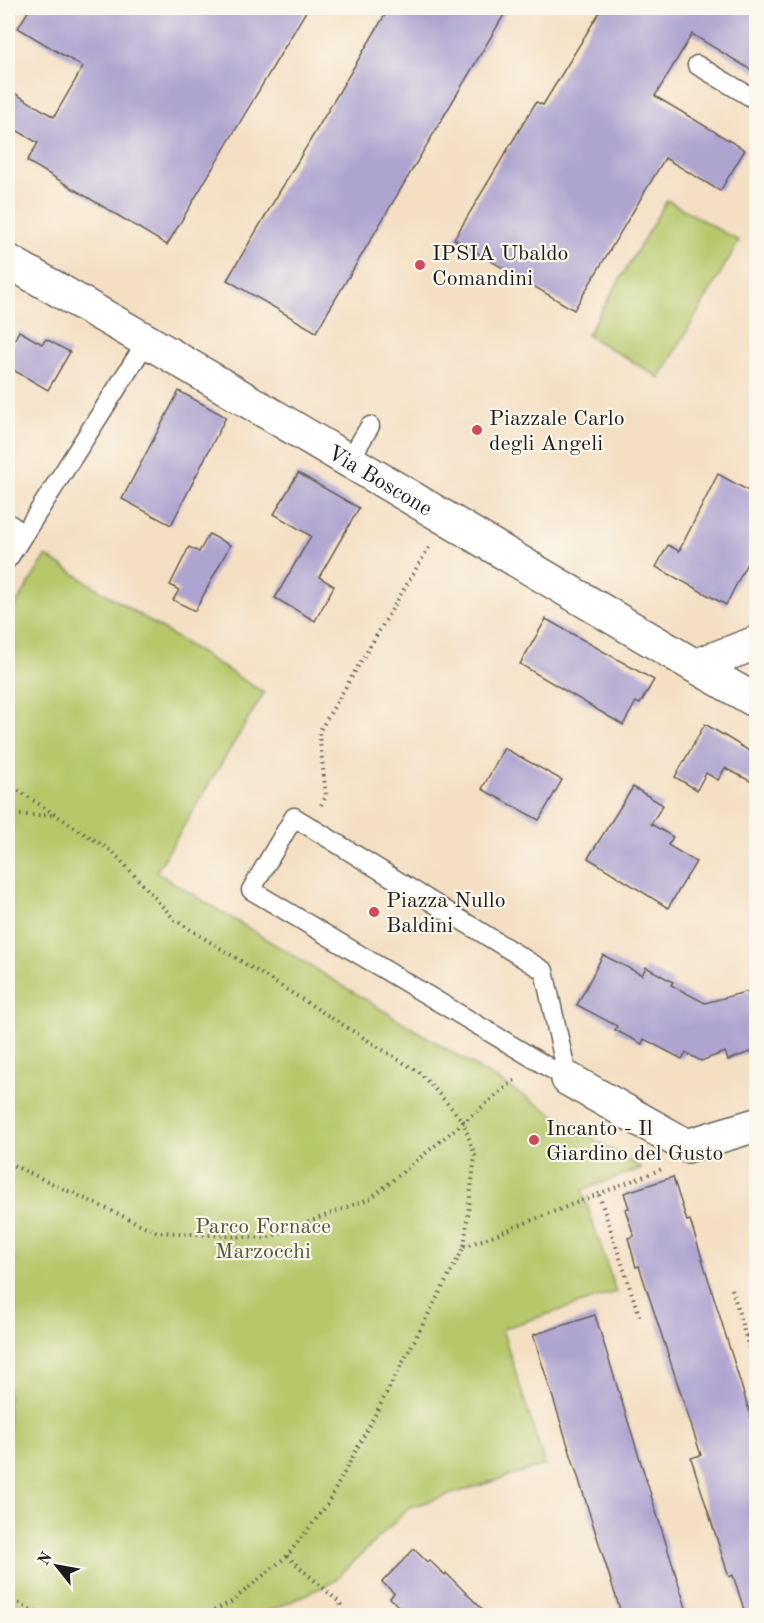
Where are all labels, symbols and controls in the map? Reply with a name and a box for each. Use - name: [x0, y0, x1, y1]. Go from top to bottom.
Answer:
- place label: IPSIA Ubaldo Comandini: [432, 243, 569, 290]
- marker: IPSIA Ubaldo Comandini: [413, 258, 427, 272]
- place label: Piazzale Carlo degli Angeli: [489, 408, 625, 455]
- marker: Piazzale Carlo degli Angeli: [470, 423, 484, 437]
- street label: Via Boscone: [324, 442, 436, 521]
- place label: Piazza Nullo Baldini: [386, 890, 506, 937]
- marker: Piazza Nullo Baldini: [367, 905, 381, 919]
- place label: Incanto - Il Giardino del Gusto: [546, 1118, 724, 1165]
- marker: Incanto - Il Giardino del Gusto: [527, 1133, 541, 1147]
- park label: Parco Fornace Marzocchi: [195, 1216, 331, 1263]
- north arrow: [27, 1536, 87, 1596]
- text: N: [36, 1549, 56, 1569]

